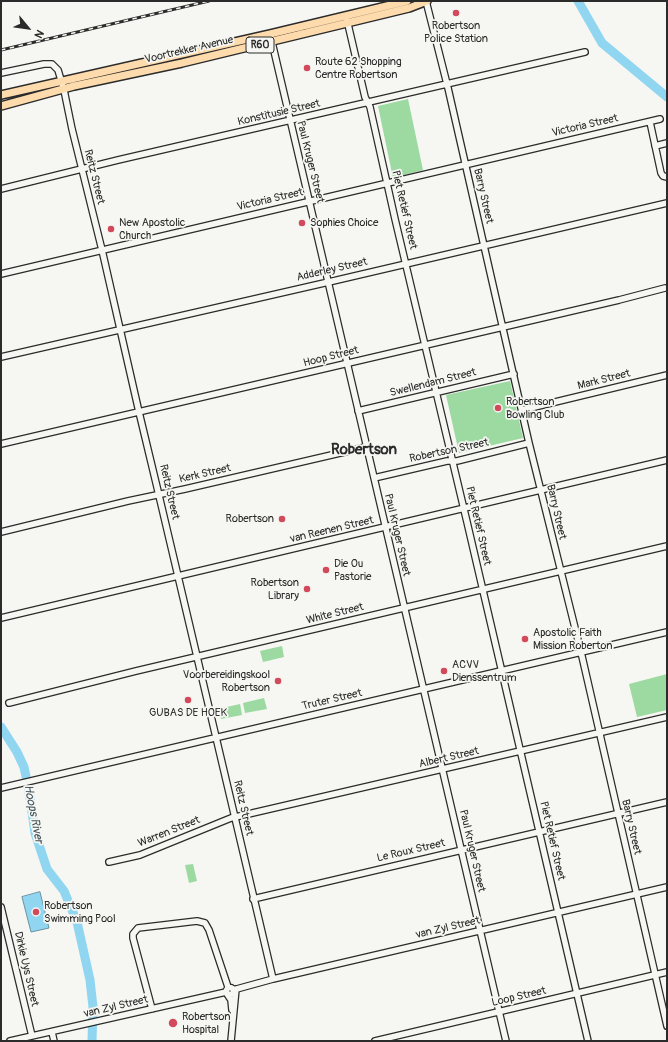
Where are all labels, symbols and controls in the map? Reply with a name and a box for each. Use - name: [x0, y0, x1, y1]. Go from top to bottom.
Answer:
- north arrow: [8, 8, 48, 48]
- marker: Robertson Police Station: [451, 8, 461, 18]
- place label: Robertson Police Station: [424, 19, 488, 45]
- text: N: [31, 28, 46, 40]
- street label: Voortrekker Avenue: [143, 33, 235, 67]
- road number: R60: [246, 37, 274, 53]
- place label: Route 62 Shopping Centre Robertson: [315, 55, 402, 81]
- marker: Route 62 Shopping Centre Robertson: [302, 63, 312, 73]
- street label: Konstitusie Street: [236, 97, 322, 129]
- street label: Victoria Street: [551, 112, 619, 140]
- street label: Paul Kruger Street: [293, 120, 327, 204]
- street label: Reitz Street: [81, 148, 107, 206]
- street label: Barry Street: [470, 167, 496, 225]
- street label: Piet Retief Street: [389, 169, 419, 251]
- street label: Victoria Street: [236, 186, 304, 214]
- place label: New Apostolic Church: [119, 216, 185, 242]
- place label: Sophies Choice: [310, 216, 378, 230]
- marker: Sophies Choice: [297, 218, 307, 228]
- marker: New Apostolic Church: [106, 224, 116, 234]
- street label: Adderley Street: [295, 255, 369, 285]
- street label: Hoop Street: [302, 344, 360, 370]
- street label: Swellendam Street: [389, 366, 477, 400]
- street label: Mark Street: [576, 367, 632, 393]
- place label: Robertson Bowling Club: [506, 395, 564, 421]
- marker: Robertson Bowling Club: [493, 403, 503, 413]
- street label: Robertson Street: [408, 436, 490, 466]
- district label: Robertson: [331, 441, 397, 459]
- street label: Kerk Street: [178, 462, 232, 486]
- street label: Reitz Street: [156, 463, 182, 521]
- street label: Barry Street: [543, 483, 569, 541]
- street label: Piet Retief Street: [463, 485, 493, 567]
- street label: Paul Kruger Street: [381, 492, 413, 578]
- place label: Robertson: [226, 512, 274, 526]
- marker: Robertson: [277, 514, 287, 524]
- street label: van Reenen Street: [289, 514, 375, 546]
- place label: Die Ou Pastorie: [334, 557, 371, 583]
- marker: Die Ou Pastorie: [321, 565, 331, 575]
- place label: Robertson Library: [251, 576, 299, 602]
- marker: Robertson Library: [302, 584, 312, 594]
- street label: White Street: [305, 600, 365, 628]
- place label: Apostolic Faith Mission Roberton: [533, 626, 613, 652]
- marker: Apostolic Faith Mission Roberton: [520, 634, 530, 644]
- place label: ACVV Dienssentrum: [452, 658, 517, 684]
- marker: ACVV Dienssentrum: [439, 666, 449, 676]
- place label: Voorbereidingskool Robertson: [183, 668, 270, 694]
- marker: Voorbereidingskool Robertson: [273, 676, 283, 686]
- street label: Truter Street: [301, 687, 363, 713]
- marker: GUBAS DE HOEK: [183, 695, 193, 705]
- place label: GUBAS DE HOEK: [149, 706, 227, 720]
- street label: Albert Street: [418, 745, 480, 771]
- street label: Reitz Street: [230, 779, 256, 837]
- water label: Hoops River: [20, 784, 46, 844]
- street label: Barry Street: [618, 798, 644, 856]
- street label: Piet Retief Street: [537, 800, 567, 882]
- street label: Paul Kruger Street: [456, 808, 488, 894]
- street label: Warren Street: [136, 814, 202, 850]
- street label: Le Roux Street: [376, 837, 446, 865]
- place label: Robertson Swimming Pool: [44, 899, 116, 925]
- marker: Robertson Swimming Pool: [31, 907, 41, 917]
- street label: van Zyl Street: [415, 914, 481, 942]
- street label: Dirkie Uys Street: [11, 930, 41, 1008]
- street label: Loop Street: [490, 984, 548, 1010]
- street label: van Zyl Street: [83, 993, 149, 1021]
- place label: Robertson Hospital: [182, 1010, 230, 1036]
- marker: Robertson Hospital: [167, 1017, 179, 1029]

